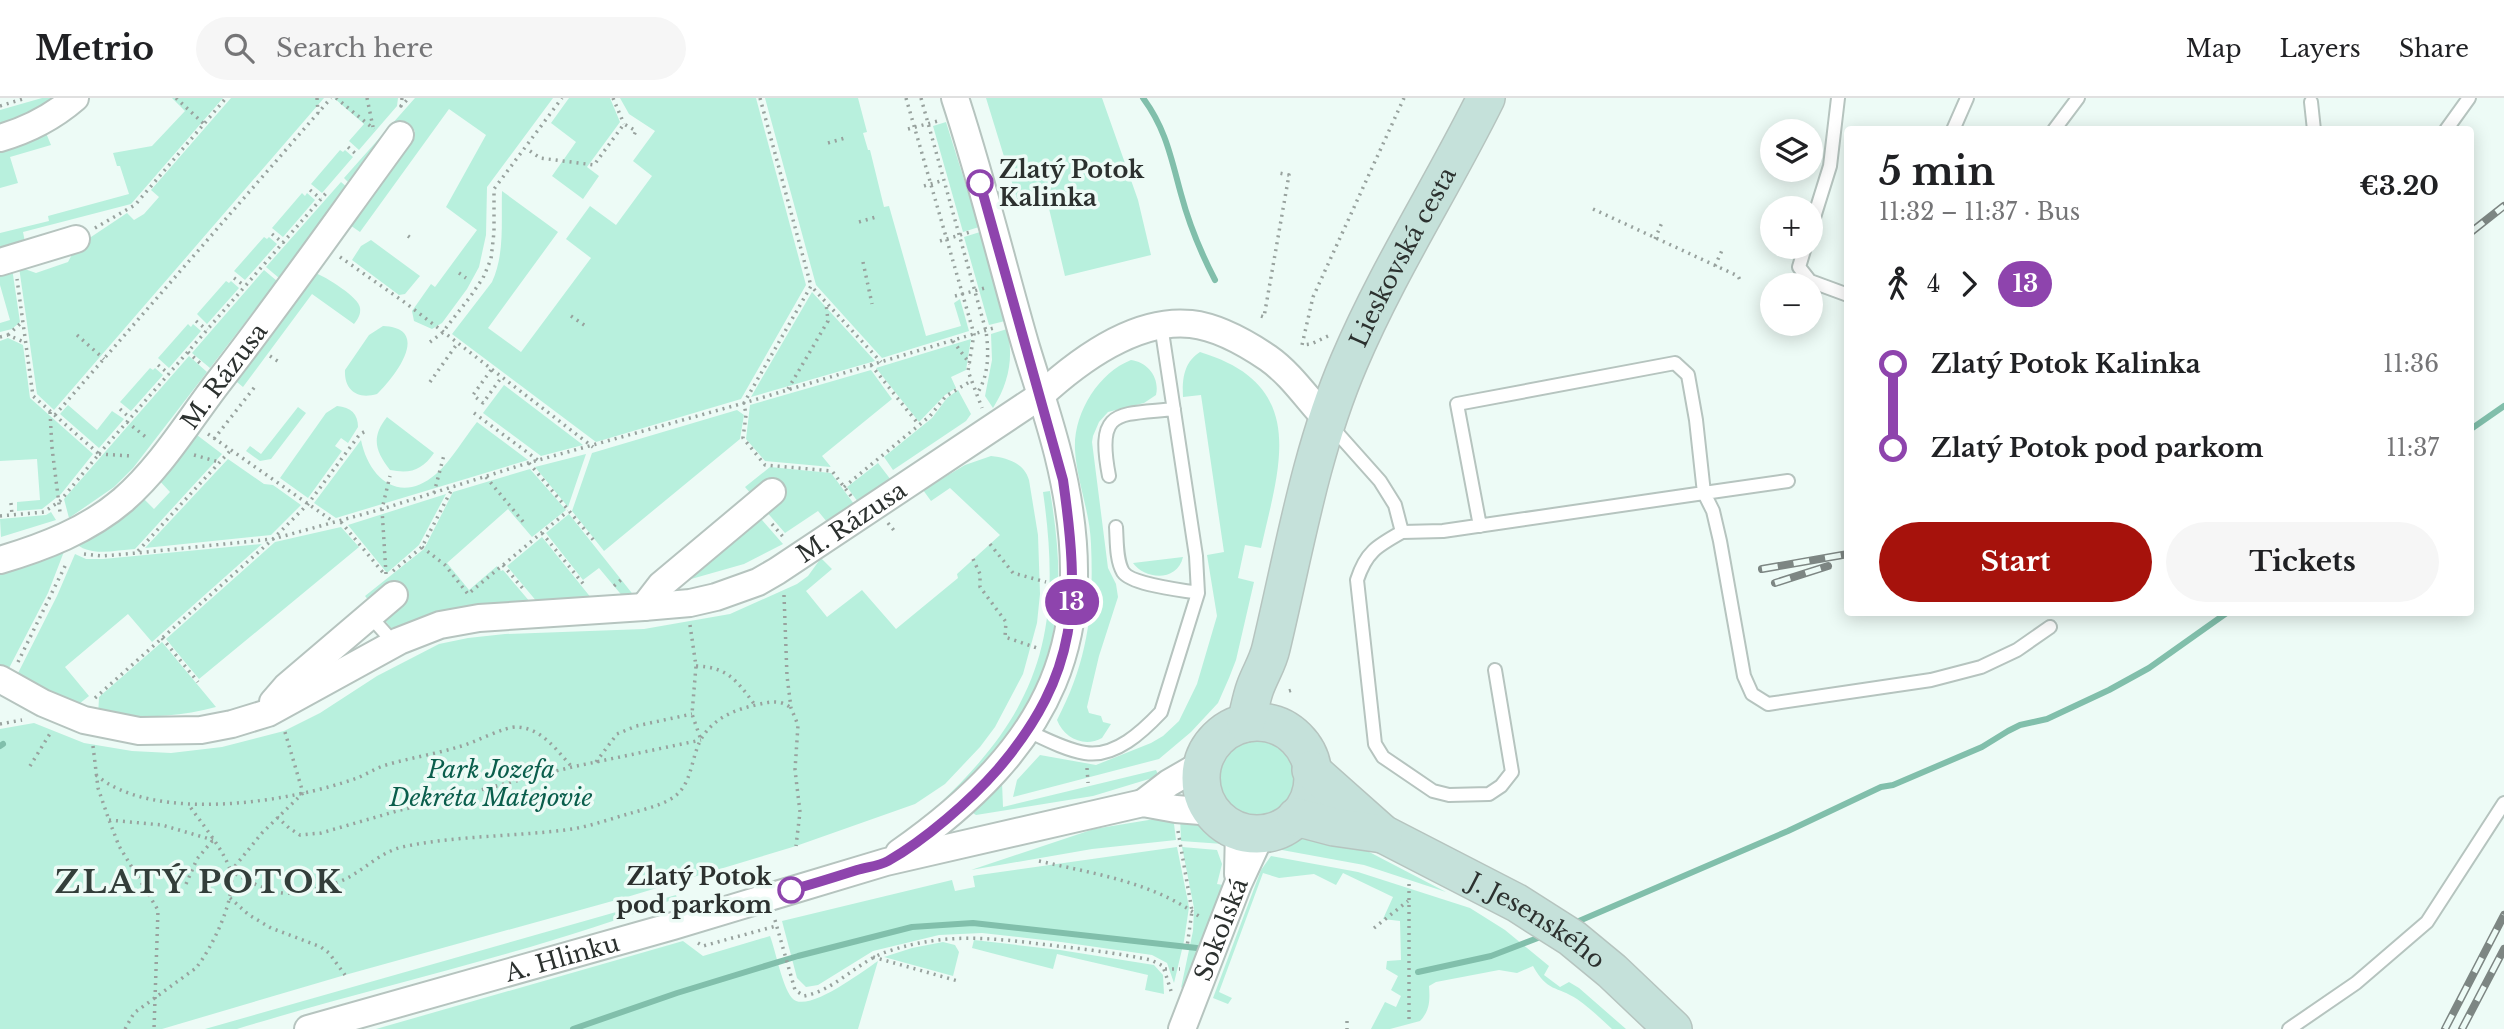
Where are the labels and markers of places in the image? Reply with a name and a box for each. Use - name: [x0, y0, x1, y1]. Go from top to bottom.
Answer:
- place label: Zlatý Potok Kalinka: [999, 155, 1145, 212]
- marker: Zlatý Potok Kalinka: [967, 170, 993, 196]
- place label: Zlatý Potok pod parkom: [616, 862, 773, 919]
- marker: Zlatý Potok pod parkom: [778, 877, 804, 903]

